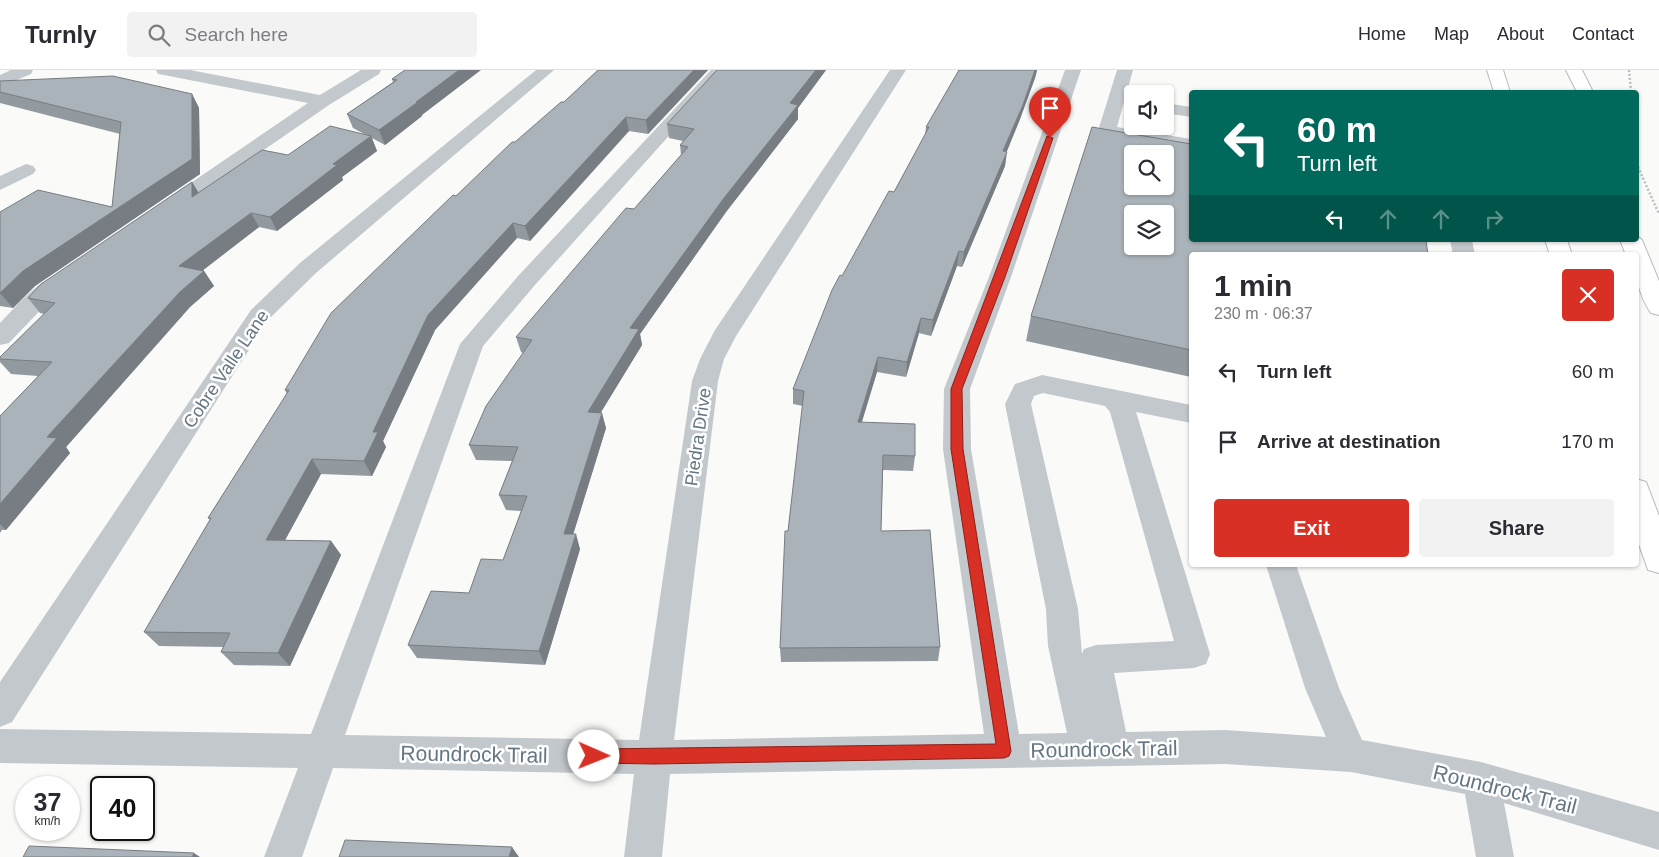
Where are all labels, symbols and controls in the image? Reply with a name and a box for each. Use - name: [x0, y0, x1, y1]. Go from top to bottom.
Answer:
- search box: [127, 12, 477, 57]
- text: Turnly: [25, 21, 97, 48]
- icon: search: [145, 21, 173, 49]
- text: Search here: [185, 24, 288, 45]
- text: Home: [1358, 24, 1406, 44]
- text: Map: [1434, 24, 1469, 44]
- text: About: [1497, 24, 1544, 44]
- text: Contact: [1572, 24, 1634, 44]
- map controls: [1124, 85, 1174, 255]
- button: sound: [1124, 85, 1174, 135]
- pin: [1029, 87, 1071, 138]
- icon: arrive: [1036, 94, 1064, 122]
- icon: left: [1214, 110, 1279, 175]
- text: 60 m: [1297, 110, 1377, 149]
- button: search: [1124, 145, 1174, 195]
- text: Turn left: [1297, 151, 1377, 176]
- button: layers: [1124, 205, 1174, 255]
- icon: left: [1321, 205, 1349, 233]
- icon: ahead: [1374, 205, 1402, 233]
- icon: ahead: [1427, 205, 1455, 233]
- icon: right: [1480, 205, 1508, 233]
- text: 1 min: [1214, 269, 1292, 302]
- button: close: [1562, 269, 1614, 321]
- text: 230 m · 06:37: [1214, 305, 1313, 322]
- street label: Cobre Valle Lane: [179, 306, 273, 432]
- icon: left: [1214, 358, 1242, 386]
- text: Turn left: [1257, 361, 1332, 382]
- text: 60 m: [1572, 361, 1614, 382]
- street label: Piedra Drive: [681, 387, 715, 487]
- icon: arrive: [1214, 428, 1242, 456]
- text: Arrive at destination: [1257, 431, 1441, 452]
- text: 170 m: [1561, 431, 1614, 452]
- button: Exit: [1214, 499, 1409, 557]
- button: Share: [1419, 499, 1614, 557]
- position arrow: [567, 729, 619, 781]
- street label: Roundrock Trail: [1030, 736, 1178, 762]
- street label: Roundrock Trail: [400, 741, 548, 767]
- street label: Roundrock Trail: [1431, 760, 1579, 818]
- speed limit sign: 40: [90, 776, 155, 841]
- text: 37: [34, 788, 61, 816]
- text: km/h: [34, 814, 61, 828]

